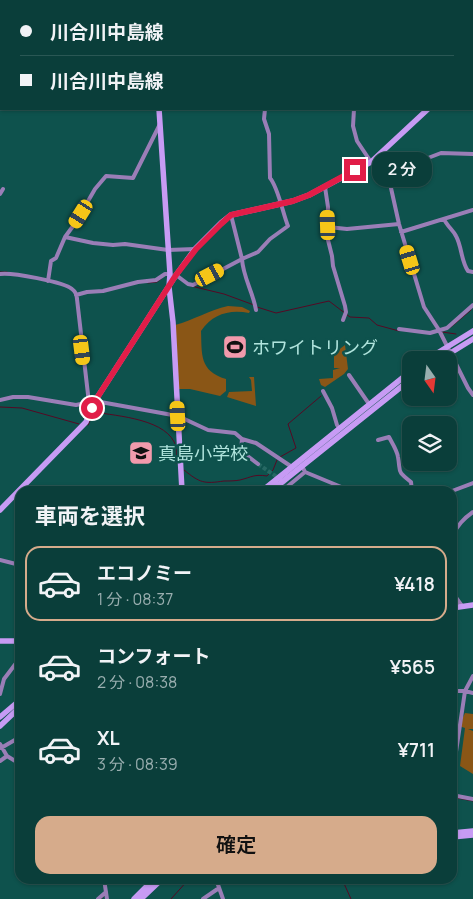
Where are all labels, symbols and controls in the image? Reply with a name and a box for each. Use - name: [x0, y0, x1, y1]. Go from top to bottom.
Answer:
- text: 川合川中島線: [50, 19, 164, 45]
- text: 川合川中島線: [50, 68, 164, 94]
- callout: 2 分: [372, 152, 432, 188]
- text: 2 分: [388, 158, 416, 180]
- route end: [344, 159, 366, 181]
- car: [66, 197, 95, 231]
- car: [319, 210, 336, 240]
- car: [398, 243, 421, 277]
- car: [193, 261, 226, 289]
- car: [72, 334, 91, 366]
- sports icon: ホワイトリング: [222, 334, 248, 360]
- place label: ホワイトリング: [252, 335, 378, 359]
- north arrow: [402, 351, 458, 406]
- map controls: [402, 351, 457, 471]
- route start: [81, 397, 103, 419]
- car: [169, 401, 186, 431]
- button: layers: [402, 416, 457, 471]
- school or university icon: 真島小学校: [128, 440, 154, 466]
- place label: 真島小学校: [158, 441, 248, 465]
- text: 車両を選択: [35, 501, 145, 531]
- text: エコノミー: [97, 560, 192, 586]
- icon: car: [37, 561, 82, 606]
- text: ¥418: [394, 571, 435, 597]
- text: 1 分 · 08:37: [97, 588, 173, 610]
- text: コンフォート: [97, 643, 210, 669]
- icon: car: [37, 644, 82, 689]
- text: ¥565: [390, 654, 435, 680]
- text: 2 分 · 08:38: [97, 671, 177, 693]
- text: XL: [97, 725, 120, 751]
- icon: car: [37, 727, 82, 772]
- text: ¥711: [398, 737, 435, 763]
- text: 3 分 · 08:39: [97, 753, 178, 775]
- button: 確定: [35, 816, 437, 874]

